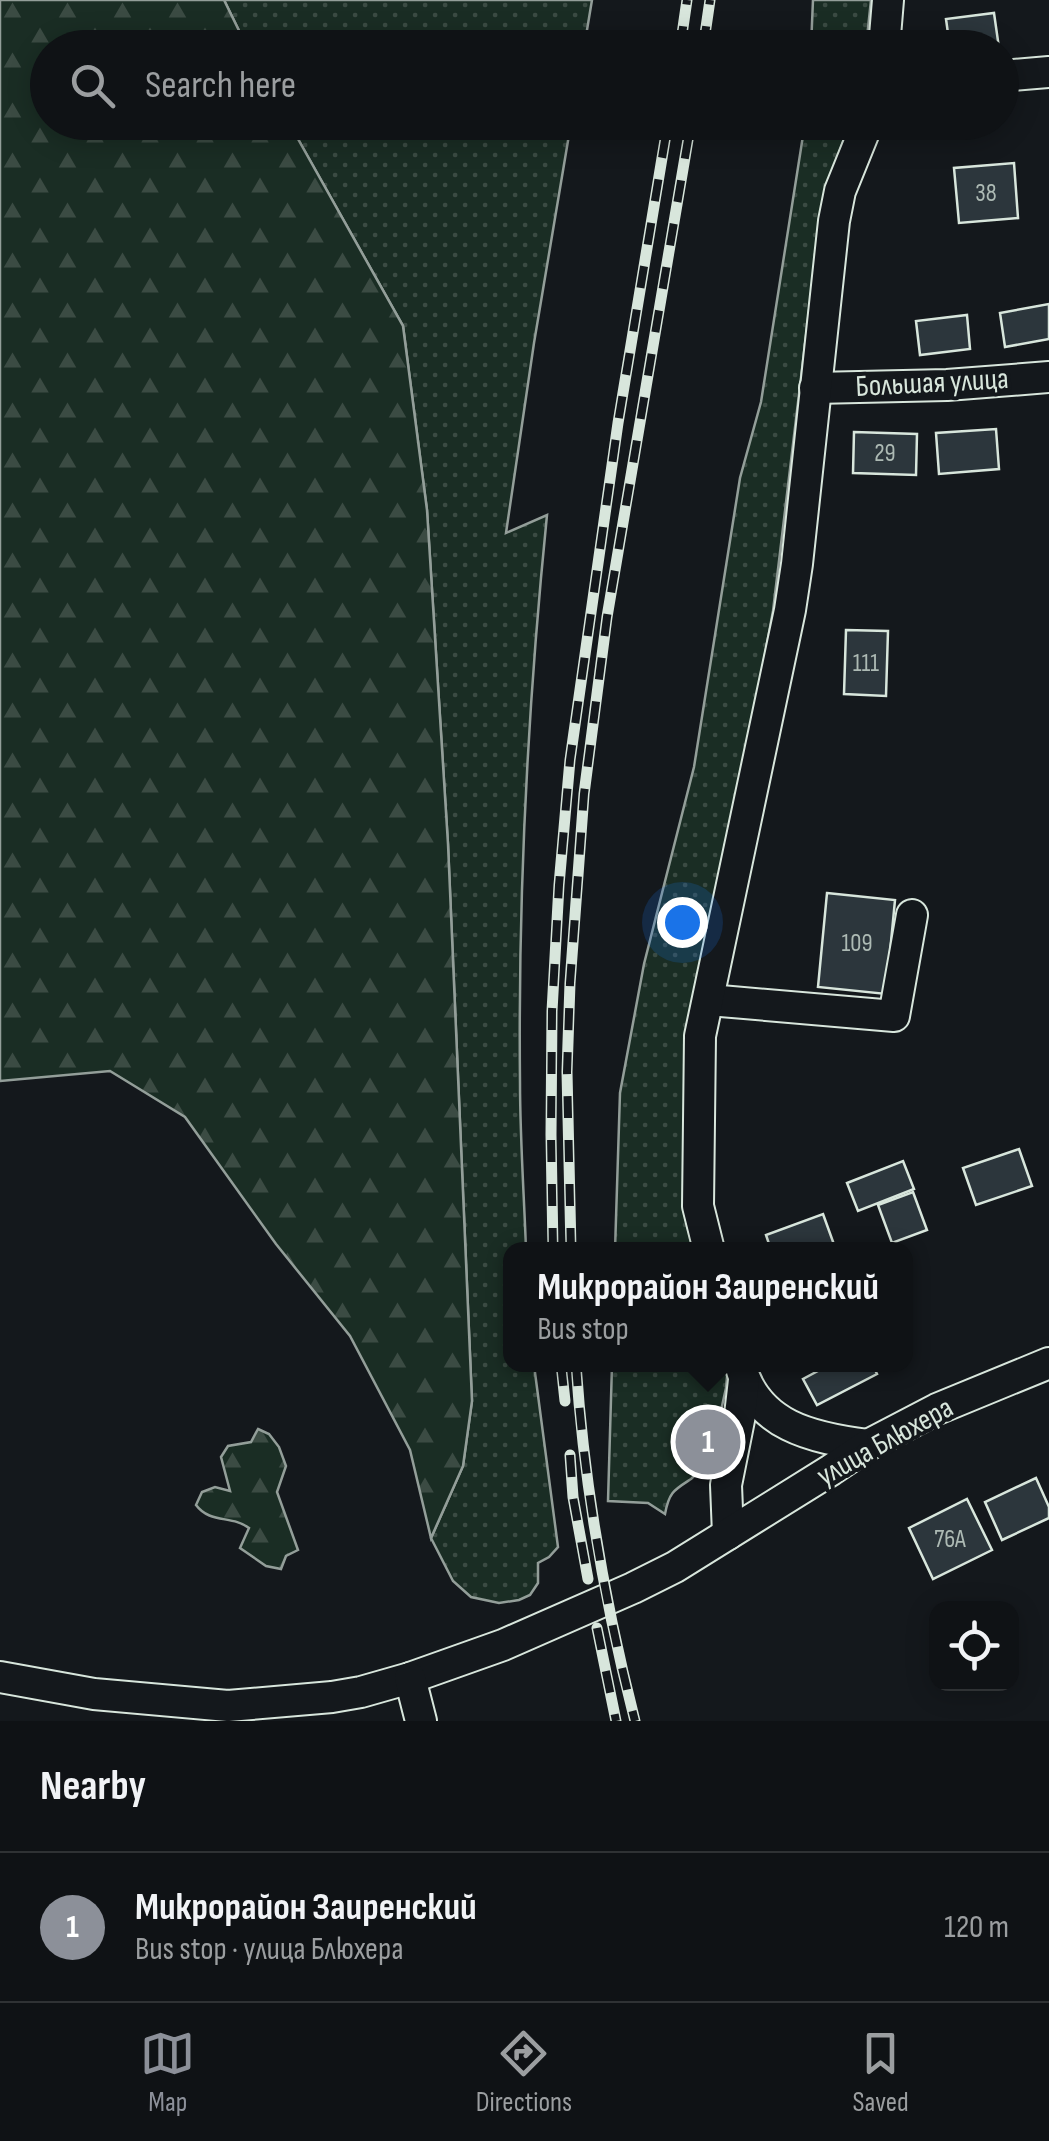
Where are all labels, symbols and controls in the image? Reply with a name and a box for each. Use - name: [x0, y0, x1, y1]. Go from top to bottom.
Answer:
- search box: [30, 30, 1019, 140]
- icon: search: [65, 58, 120, 113]
- text: Search here: [145, 63, 296, 108]
- house number: 38: [975, 178, 997, 209]
- street label: Большая улица: [855, 361, 1009, 405]
- house number: 29: [874, 438, 896, 469]
- house number: 111: [853, 648, 879, 679]
- your location: [657, 897, 708, 948]
- house number: 109: [842, 928, 872, 959]
- popup: [503, 1242, 913, 1372]
- text: Микрорайон Заиренский: [537, 1265, 879, 1310]
- text: Bus stop: [537, 1310, 629, 1349]
- street label: улица Блюхера: [811, 1390, 959, 1494]
- pin: 1: [676, 1404, 740, 1480]
- house number: 76А: [934, 1524, 966, 1555]
- map controls: [929, 1601, 1019, 1691]
- button: locate: [929, 1601, 1019, 1691]
- text: Nearby: [40, 1761, 146, 1812]
- text: Микрорайон Заиренский: [135, 1885, 477, 1930]
- text: 1: [66, 1908, 79, 1947]
- text: 120 m: [944, 1908, 1009, 1947]
- text: Bus stop · улица Блюхера: [135, 1930, 404, 1969]
- tab: Map: [140, 2026, 195, 2119]
- tab: Directions: [476, 2026, 572, 2119]
- tab: Saved: [853, 2026, 909, 2119]

